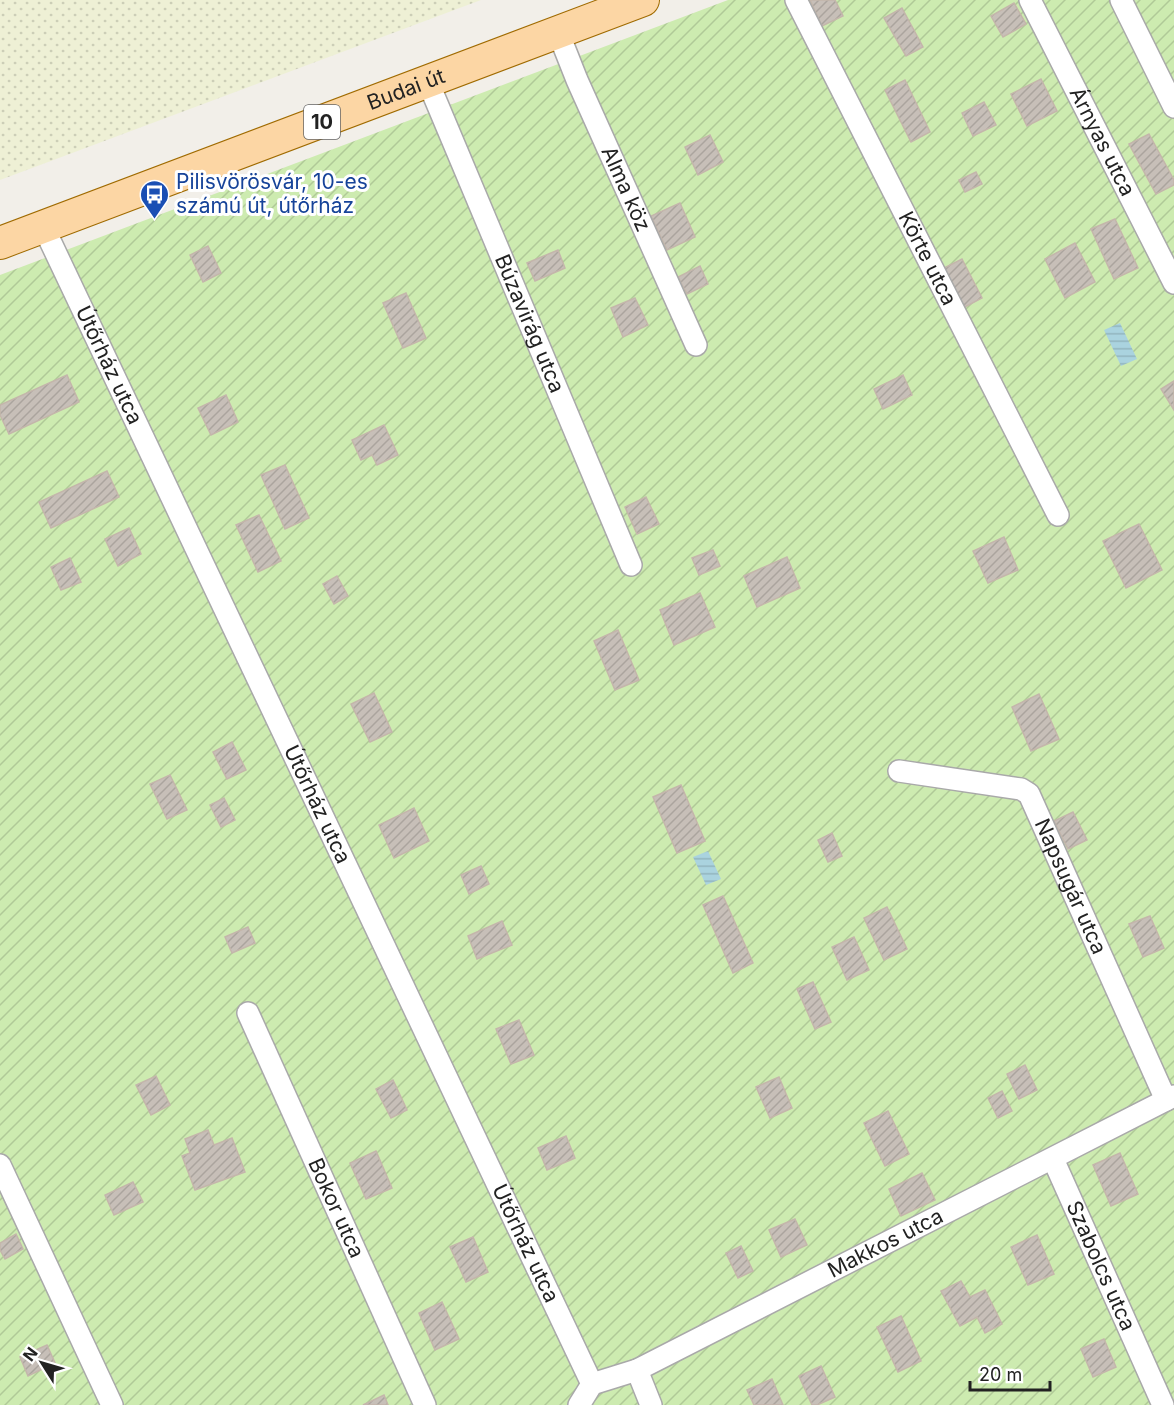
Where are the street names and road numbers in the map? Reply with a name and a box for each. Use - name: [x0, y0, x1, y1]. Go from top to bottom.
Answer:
- street label: Budai út: [363, 63, 448, 115]
- street label: Árnyas utca: [1065, 83, 1141, 200]
- road number: 10: [304, 105, 340, 139]
- street label: Alma köz: [596, 142, 656, 235]
- street label: Körte utca: [894, 207, 962, 309]
- street label: Búzavirág utca: [490, 250, 570, 396]
- street label: Útőrház utca: [71, 301, 148, 428]
- street label: Útőrház utca: [279, 740, 356, 867]
- street label: Napsugár utca: [1030, 815, 1112, 958]
- street label: Bokor utca: [303, 1154, 370, 1262]
- street label: Útőrház utca: [487, 1180, 565, 1306]
- street label: Szabolcs utca: [1061, 1197, 1141, 1334]
- street label: Makkos utca: [823, 1203, 947, 1283]

